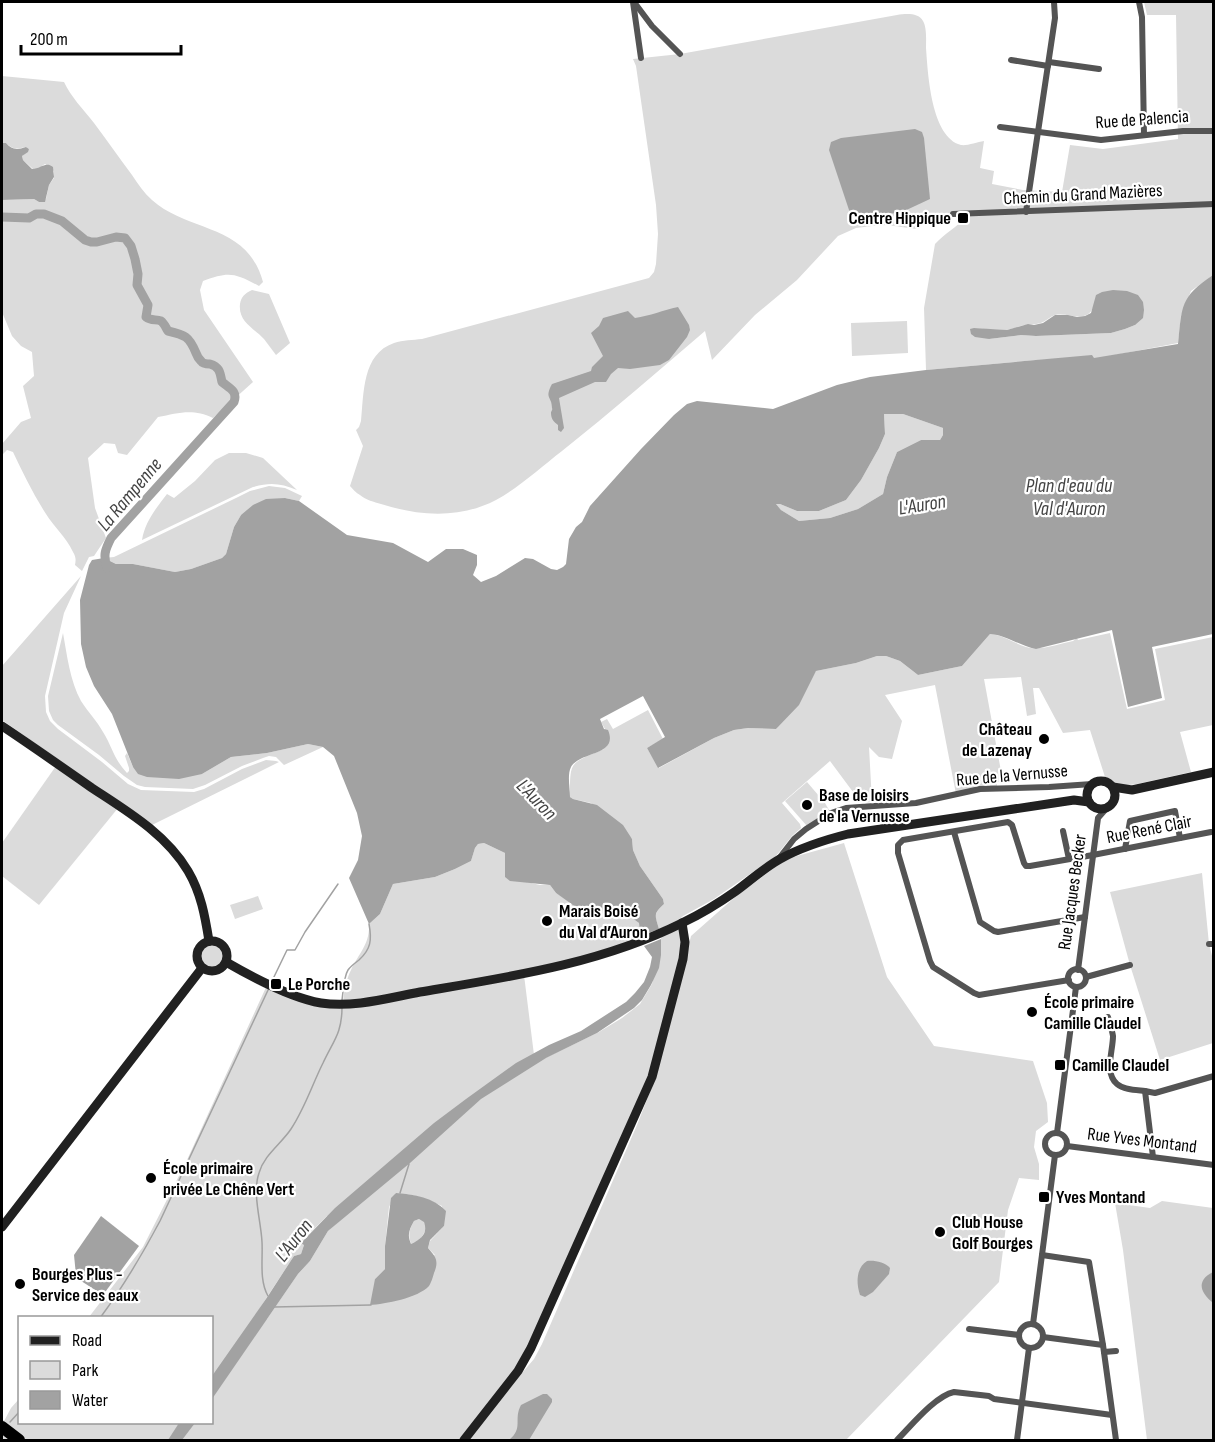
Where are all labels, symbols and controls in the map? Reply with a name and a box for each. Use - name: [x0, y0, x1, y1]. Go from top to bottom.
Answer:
- scale bar: [21, 18, 182, 56]
- text: 200 m: [30, 29, 68, 50]
- street label: Rue de Palencia: [1095, 106, 1190, 133]
- street label: Chemin du Grand Mazières: [1003, 180, 1163, 209]
- place label: Centre Hippique: [848, 208, 951, 229]
- marker: Centre Hippique: [956, 211, 970, 225]
- water label: La Rampenne: [92, 453, 167, 536]
- water label: Plan d'eau du Val d'Auron: [1026, 474, 1113, 521]
- water label: L'Auron: [897, 489, 948, 521]
- place label: Château de Lazenay: [962, 719, 1033, 761]
- marker: Château de Lazenay: [1037, 732, 1051, 746]
- street label: Rue de la Vernusse: [955, 760, 1069, 791]
- water label: L'Auron: [511, 774, 561, 825]
- place label: Base de loisirs de la Vernusse: [819, 785, 910, 827]
- marker: Base de loisirs de la Vernusse: [800, 798, 814, 812]
- street label: Rue René Clair: [1105, 811, 1194, 848]
- street label: Rue Jacques Becker: [1054, 833, 1091, 951]
- place label: Marais Boisé du Val d’Auron: [559, 901, 648, 943]
- marker: Marais Boisé du Val d’Auron: [540, 914, 554, 928]
- place label: Le Porche: [288, 974, 350, 995]
- marker: Le Porche: [269, 977, 283, 991]
- place label: École primaire Camille Claudel: [1044, 992, 1141, 1034]
- marker: École primaire Camille Claudel: [1025, 1005, 1039, 1019]
- place label: Camille Claudel: [1072, 1055, 1169, 1076]
- marker: Camille Claudel: [1053, 1058, 1067, 1072]
- street label: Rue Yves Montand: [1086, 1123, 1198, 1158]
- place label: École primaire privée Le Chêne Vert: [163, 1158, 294, 1200]
- marker: École primaire privée Le Chêne Vert: [144, 1171, 158, 1185]
- place label: Yves Montand: [1056, 1187, 1145, 1208]
- marker: Yves Montand: [1037, 1190, 1051, 1204]
- place label: Club House Golf Bourges: [952, 1212, 1033, 1254]
- water label: L'Auron: [270, 1214, 318, 1267]
- marker: Club House Golf Bourges: [933, 1225, 947, 1239]
- place label: Bourges Plus - Service des eaux: [32, 1264, 139, 1306]
- marker: Bourges Plus - Service des eaux: [13, 1277, 27, 1291]
- legend: [18, 1316, 213, 1424]
- text: Road: [72, 1330, 102, 1351]
- text: Park: [72, 1360, 98, 1381]
- text: Water: [72, 1390, 108, 1411]

